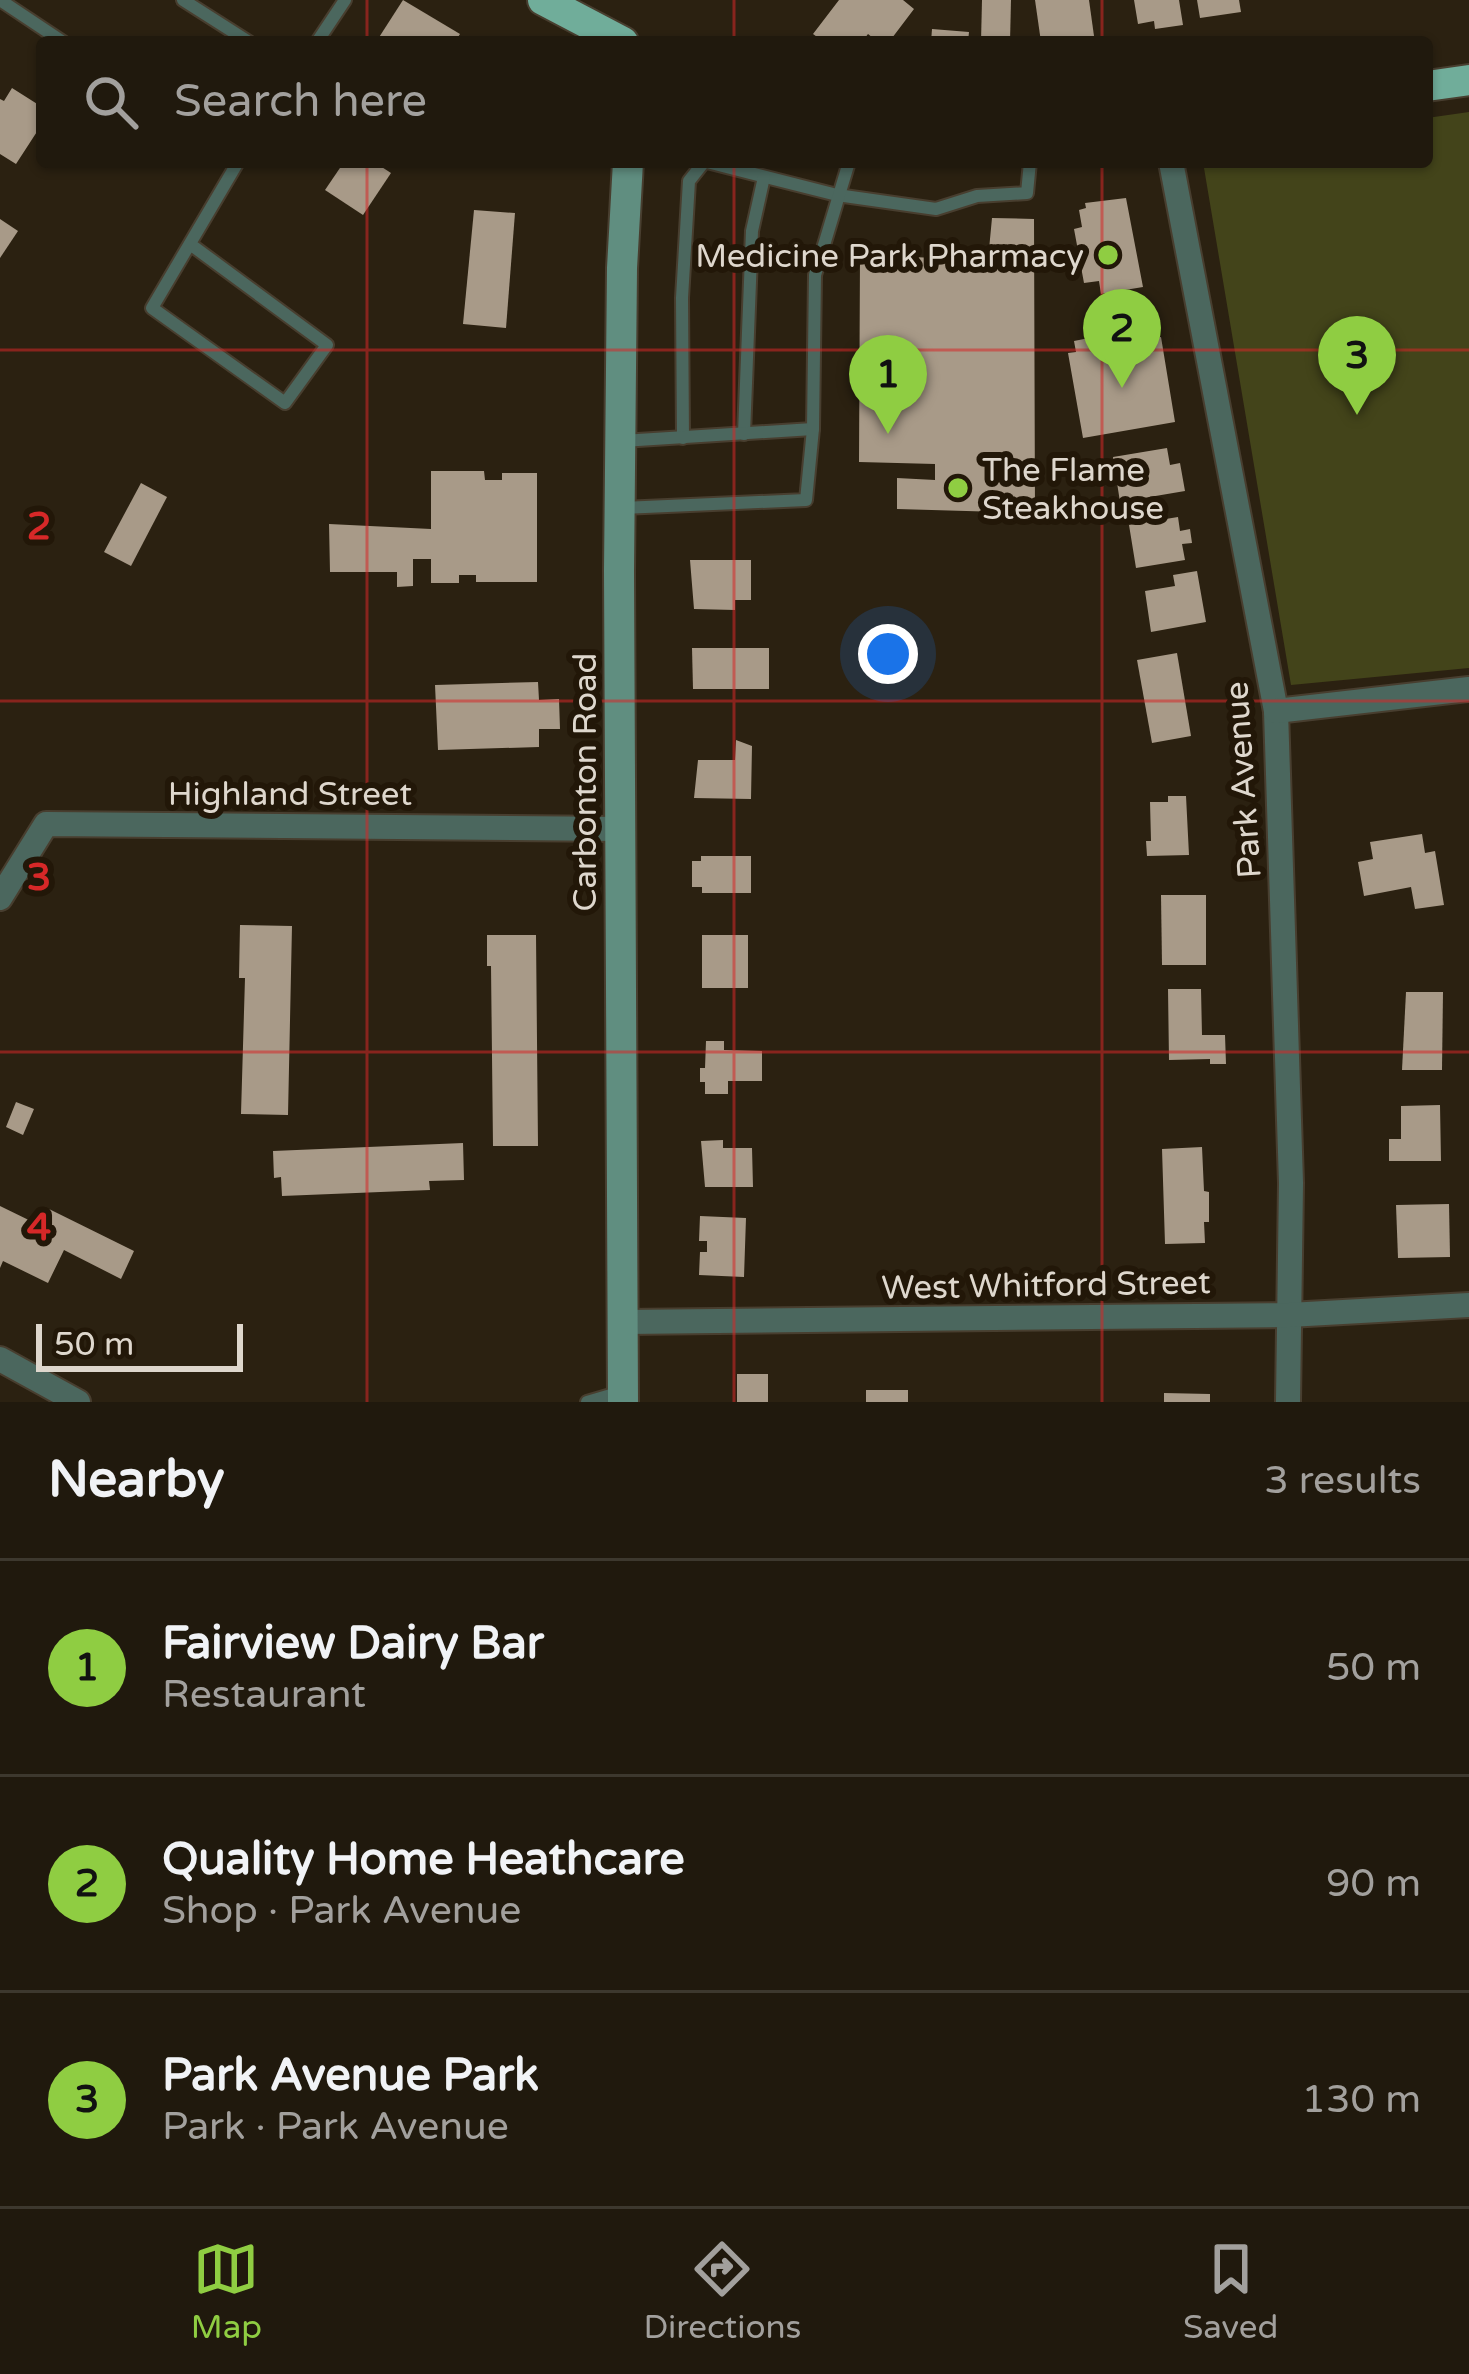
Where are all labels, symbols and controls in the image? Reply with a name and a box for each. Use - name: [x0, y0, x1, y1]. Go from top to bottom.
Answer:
- search box: [36, 36, 1433, 168]
- icon: search: [78, 69, 144, 135]
- text: Search here: [174, 75, 427, 129]
- place label: Medicine Park Pharmacy: [695, 237, 1084, 276]
- marker: Medicine Park Pharmacy: [1095, 242, 1121, 268]
- pin: 2: [1083, 289, 1161, 388]
- pin: 3: [1318, 316, 1396, 415]
- pin: 1: [849, 335, 927, 434]
- place label: The Flame Steakhouse: [982, 451, 1164, 528]
- marker: The Flame Steakhouse: [945, 475, 971, 501]
- text: 2: [27, 503, 51, 550]
- your location: [858, 624, 918, 684]
- street label: Carbonton Road: [566, 653, 605, 911]
- street label: Park Avenue: [1217, 680, 1270, 880]
- street label: Highland Street: [168, 775, 412, 814]
- text: 3: [27, 854, 51, 901]
- text: 4: [27, 1204, 51, 1251]
- street label: West Whitford Street: [881, 1263, 1211, 1308]
- scale bar: [36, 1318, 243, 1371]
- text: 50 m: [54, 1325, 134, 1364]
- text: Nearby: [48, 1449, 225, 1511]
- text: 3 results: [1264, 1457, 1421, 1504]
- text: Fairview Dairy Bar: [162, 1617, 544, 1671]
- text: 1: [75, 1644, 99, 1691]
- text: 50 m: [1326, 1644, 1421, 1691]
- text: Restaurant: [162, 1671, 366, 1718]
- text: Quality Home Heathcare: [162, 1833, 685, 1887]
- text: 2: [75, 1860, 99, 1907]
- text: 90 m: [1326, 1860, 1421, 1907]
- text: Shop · Park Avenue: [162, 1887, 521, 1934]
- text: Park Avenue Park: [162, 2049, 539, 2103]
- text: 3: [75, 2076, 99, 2123]
- text: 130 m: [1302, 2076, 1421, 2123]
- text: Park · Park Avenue: [162, 2103, 509, 2150]
- tab: Map: [191, 2236, 262, 2347]
- tab: Directions: [644, 2236, 801, 2347]
- tab: Saved: [1183, 2236, 1278, 2347]

